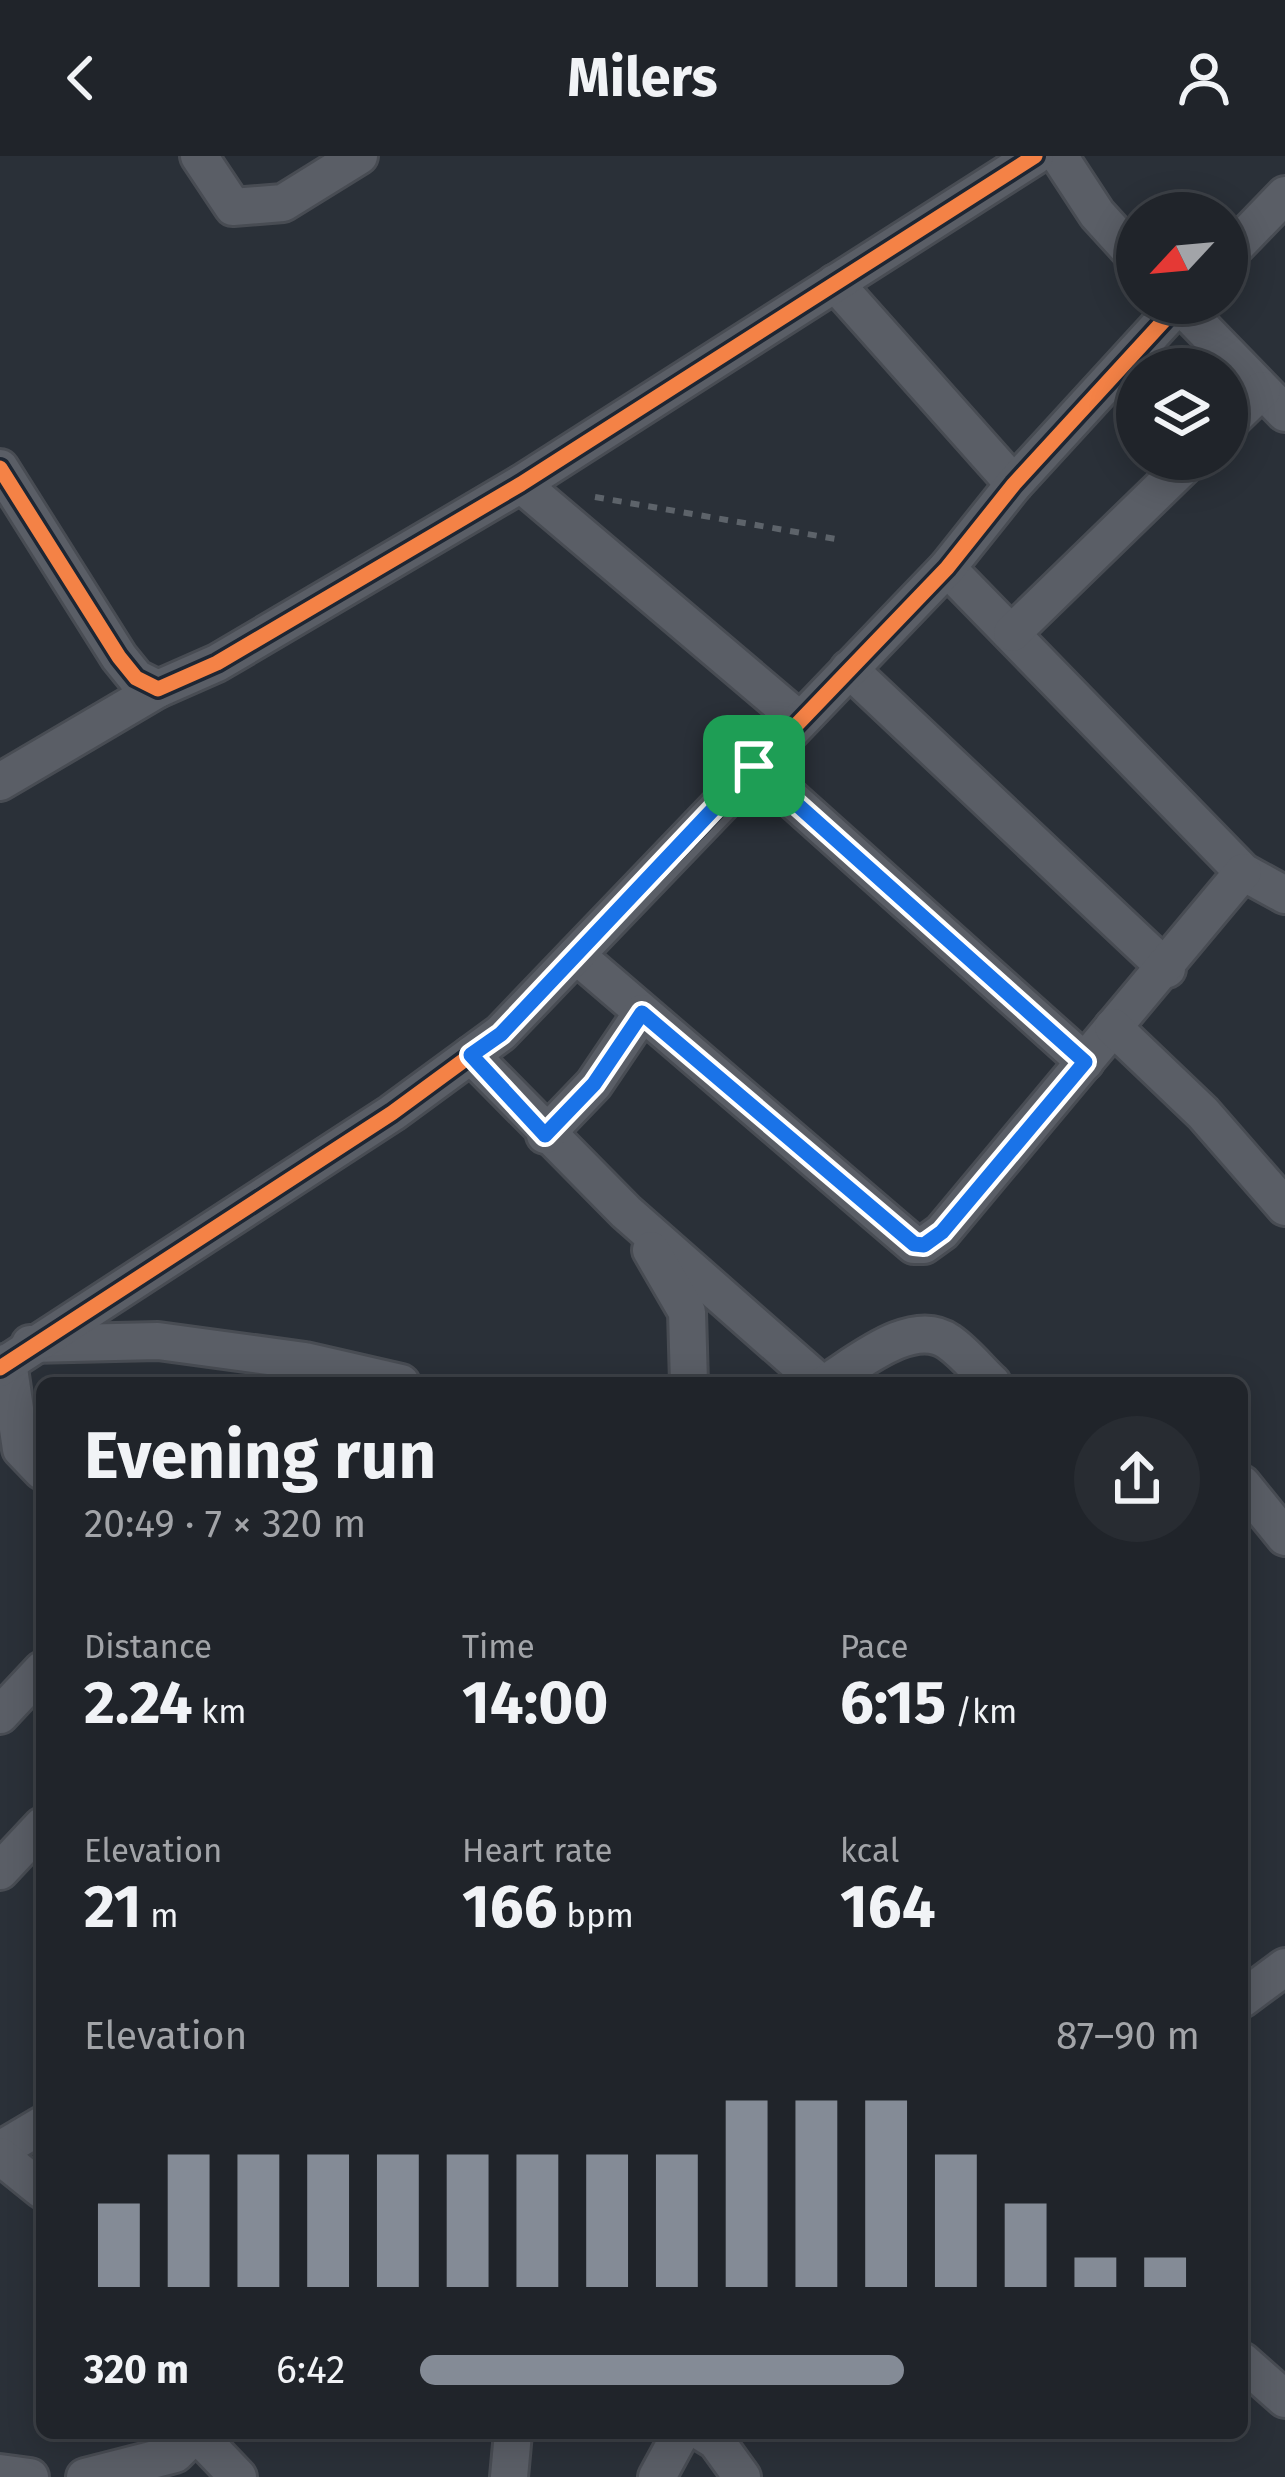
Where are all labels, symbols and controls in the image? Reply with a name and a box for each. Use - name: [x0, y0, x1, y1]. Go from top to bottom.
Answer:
- icon: back: [48, 45, 114, 111]
- icon: person: [1171, 45, 1237, 111]
- text: Milers: [567, 46, 718, 110]
- north arrow: [1116, 192, 1248, 324]
- map controls: [1116, 192, 1248, 480]
- button: layers: [1116, 348, 1248, 480]
- pin: [703, 715, 805, 817]
- icon: arrive: [721, 733, 787, 799]
- text: Evening run: [84, 1416, 436, 1495]
- button: share: [1074, 1416, 1200, 1542]
- text: 20:49 · 7 × 320 m: [84, 1501, 366, 1547]
- text: Distance: [84, 1627, 212, 1667]
- text: Time: [462, 1627, 535, 1667]
- text: Pace: [840, 1627, 908, 1667]
- text: 2.24: [84, 1667, 193, 1739]
- text: 14:00: [462, 1667, 608, 1739]
- text: 6:15: [840, 1667, 946, 1739]
- text: km: [193, 1692, 247, 1732]
- text: /km: [946, 1692, 1017, 1732]
- text: Elevation: [84, 1831, 222, 1871]
- text: Heart rate: [462, 1831, 612, 1871]
- text: kcal: [840, 1831, 899, 1871]
- text: 21: [84, 1871, 142, 1943]
- text: 166: [462, 1871, 558, 1943]
- text: 164: [840, 1871, 936, 1943]
- text: m: [142, 1896, 179, 1936]
- text: bpm: [558, 1896, 634, 1936]
- text: Elevation: [84, 2013, 247, 2059]
- text: 87–90 m: [1056, 2013, 1200, 2059]
- text: 320 m: [84, 2347, 189, 2393]
- text: 6:42: [276, 2347, 345, 2393]

